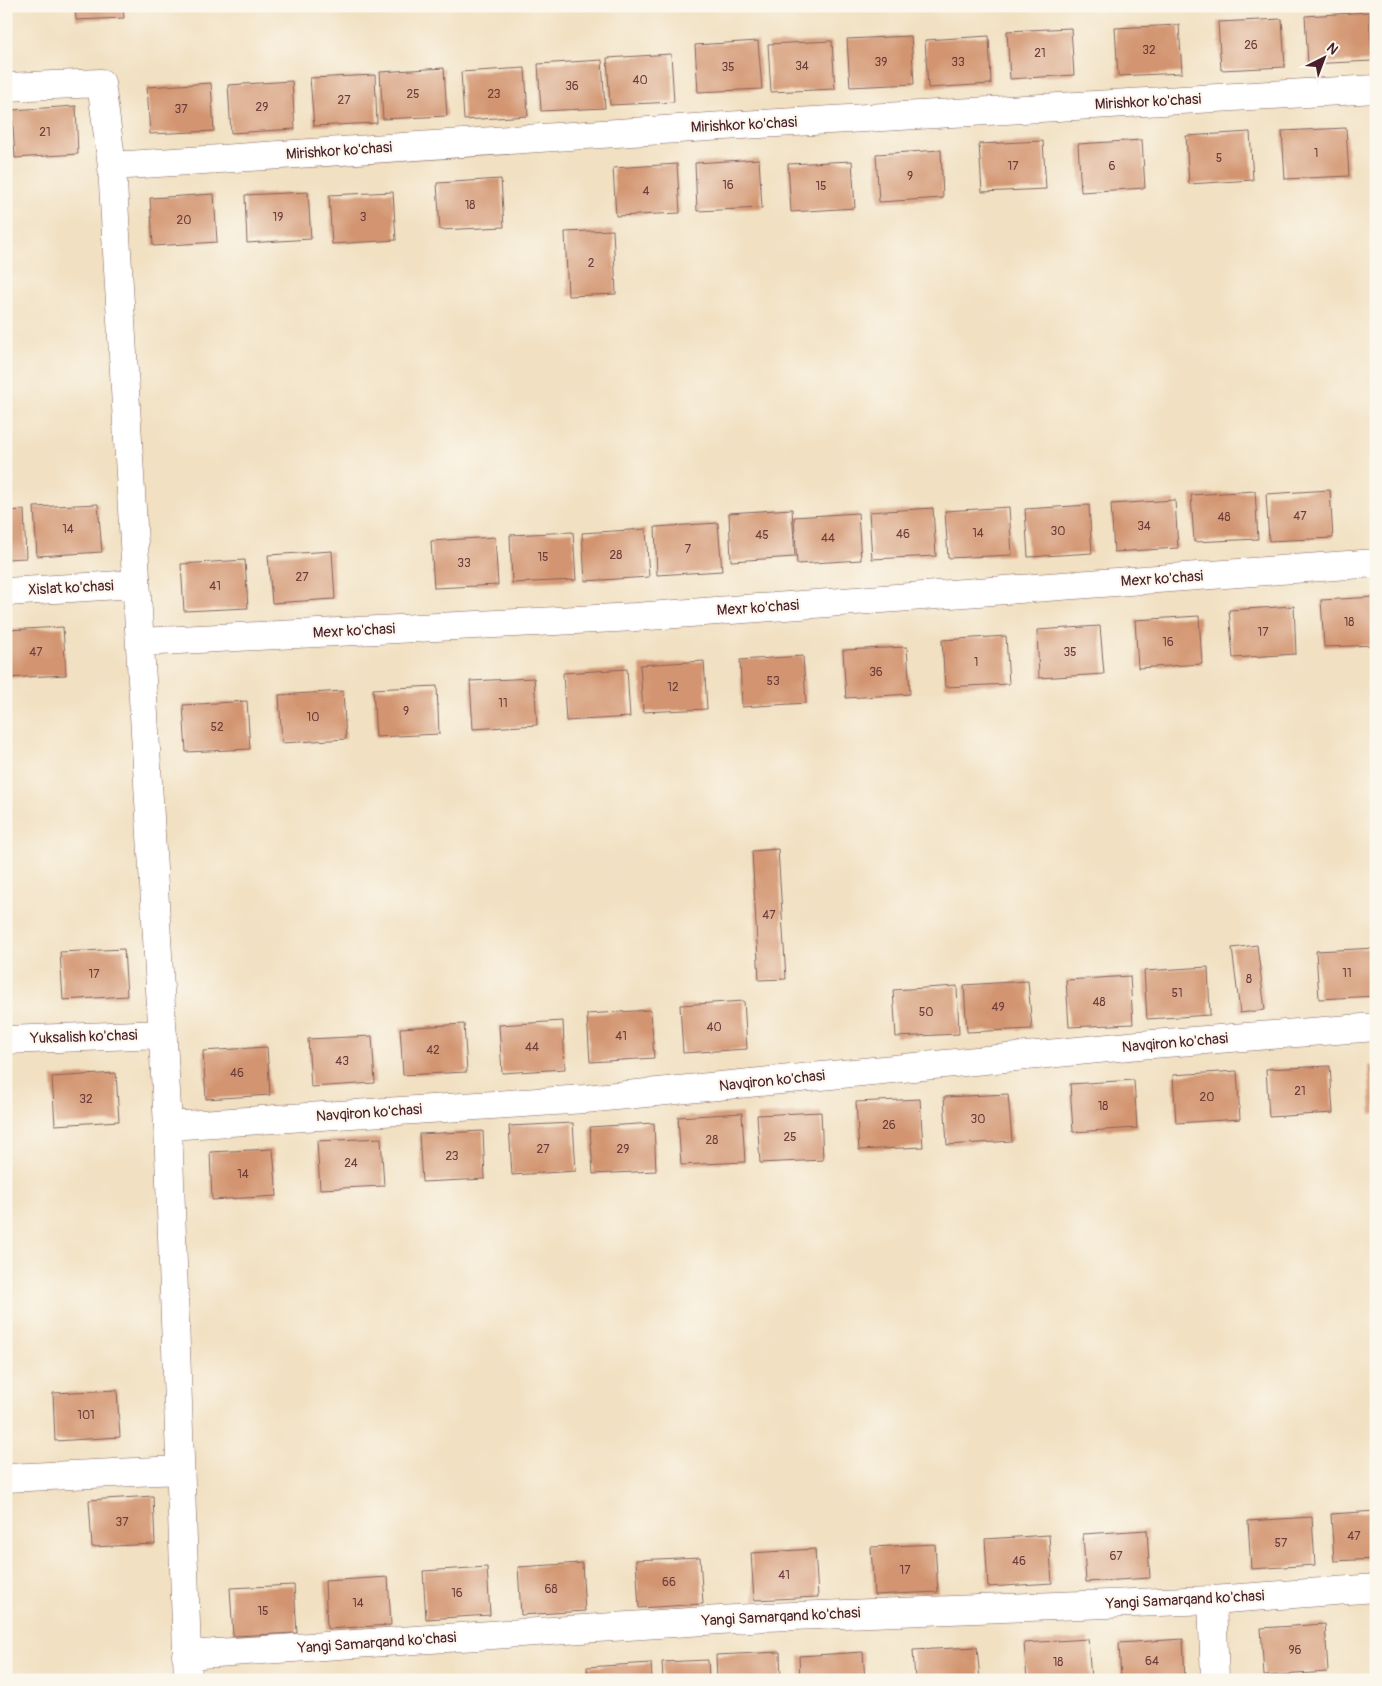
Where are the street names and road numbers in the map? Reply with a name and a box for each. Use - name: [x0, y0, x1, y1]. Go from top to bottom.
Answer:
- street label: Mirishkor ko'chasi: [1094, 90, 1202, 114]
- street label: Mirishkor ko'chasi: [690, 113, 798, 137]
- street label: Mirishkor ko'chasi: [285, 138, 393, 164]
- street label: Mexr ko'chasi: [1120, 567, 1204, 591]
- street label: Xislat ko'chasi: [28, 576, 115, 600]
- street label: Mexr ko'chasi: [716, 596, 800, 620]
- street label: Mexr ko'chasi: [312, 619, 396, 643]
- street label: Yuksalish ko'chasi: [29, 1026, 138, 1048]
- street label: Navqiron ko'chasi: [1121, 1029, 1229, 1057]
- street label: Navqiron ko'chasi: [718, 1066, 826, 1096]
- street label: Navqiron ko'chasi: [315, 1100, 423, 1126]
- street label: Yangi Samarqand ko'chasi: [1104, 1586, 1265, 1614]
- street label: Yangi Samarqand ko'chasi: [700, 1603, 861, 1631]
- street label: Yangi Samarqand ko'chasi: [296, 1628, 457, 1658]

